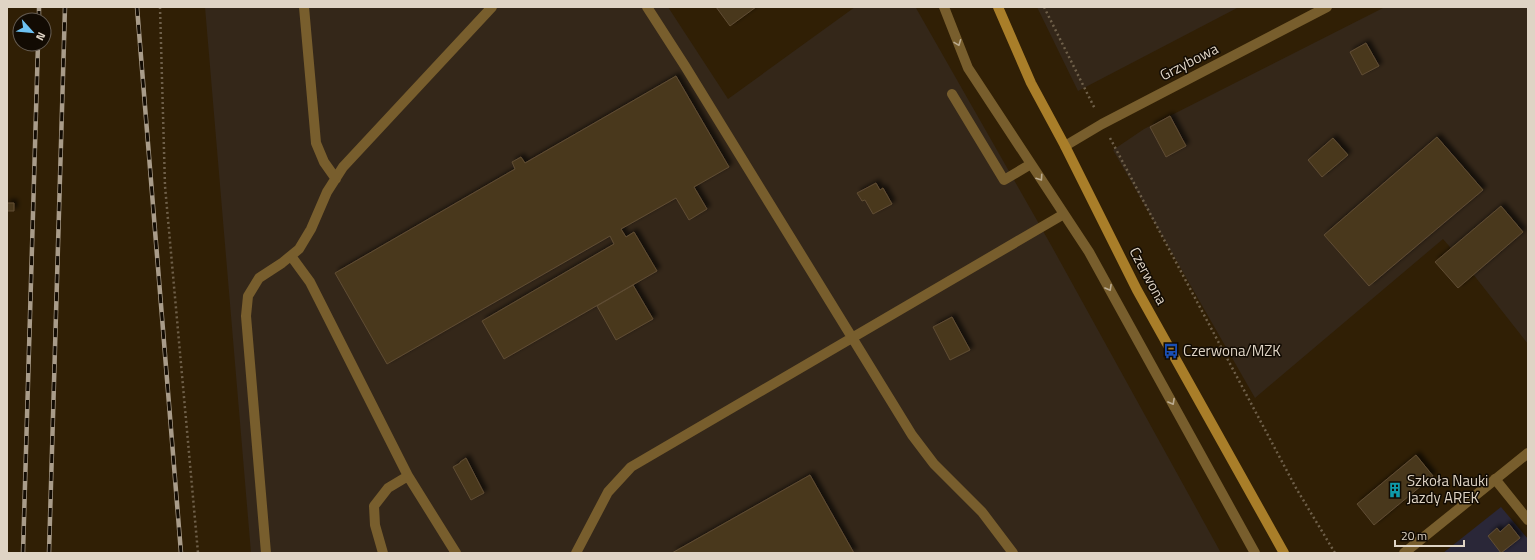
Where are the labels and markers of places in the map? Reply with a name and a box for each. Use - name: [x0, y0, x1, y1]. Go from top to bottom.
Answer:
- place label: Czerwona/MZK: [1183, 339, 1281, 362]
- bus stop icon: Czerwona/MZK: [1162, 342, 1180, 360]
- place label: Szkoła Nauki Jazdy AREK: [1407, 469, 1488, 509]
- building icon: Szkoła Nauki Jazdy AREK: [1386, 481, 1404, 499]

